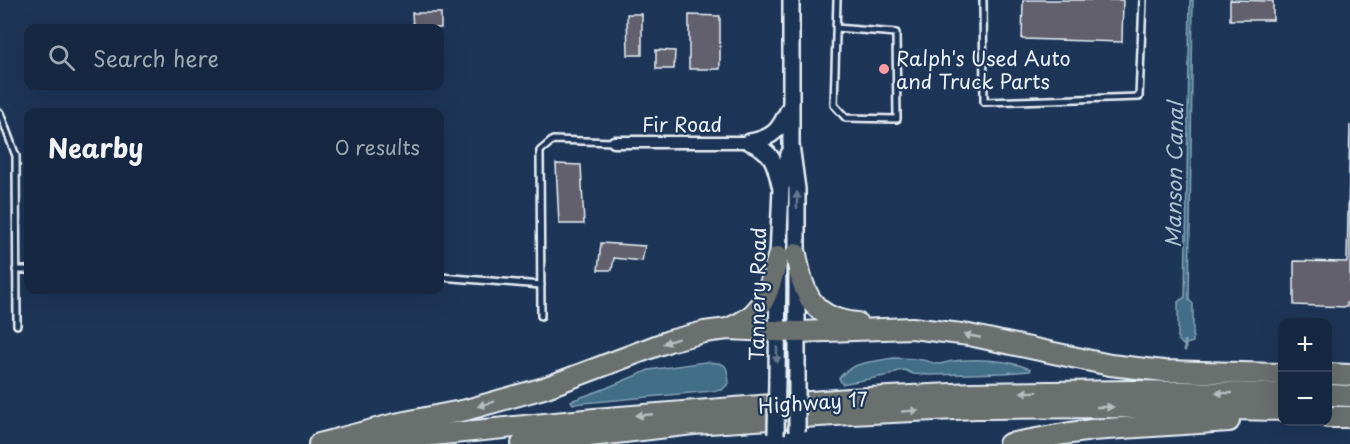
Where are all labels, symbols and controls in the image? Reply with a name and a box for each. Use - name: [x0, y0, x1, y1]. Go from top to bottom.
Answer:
- search box: [24, 24, 444, 90]
- icon: search: [45, 41, 78, 74]
- text: Search here: [93, 41, 219, 74]
- place label: Ralph's Used Auto and Truck Parts: [896, 43, 1071, 96]
- marker: Ralph's Used Auto and Truck Parts: [877, 62, 891, 76]
- water label: Manson Canal: [1156, 99, 1190, 248]
- street label: Fir Road: [642, 109, 722, 139]
- text: Nearby: [48, 128, 143, 167]
- text: 0 results: [335, 132, 420, 162]
- one-way arrow: [792, 190, 802, 209]
- street label: Tannery Road: [741, 227, 773, 361]
- map controls: [1278, 318, 1332, 426]
- button: +: [1278, 318, 1332, 372]
- one-way arrow: [962, 331, 981, 340]
- one-way arrow: [662, 337, 680, 346]
- one-way arrow: [772, 346, 782, 365]
- button: −: [1278, 372, 1332, 426]
- street label: Highway 17: [757, 383, 869, 421]
- one-way arrow: [1020, 387, 1039, 397]
- one-way arrow: [1215, 388, 1234, 397]
- one-way arrow: [477, 400, 496, 410]
- one-way arrow: [1095, 402, 1114, 412]
- one-way arrow: [900, 406, 919, 415]
- one-way arrow: [635, 410, 654, 419]

